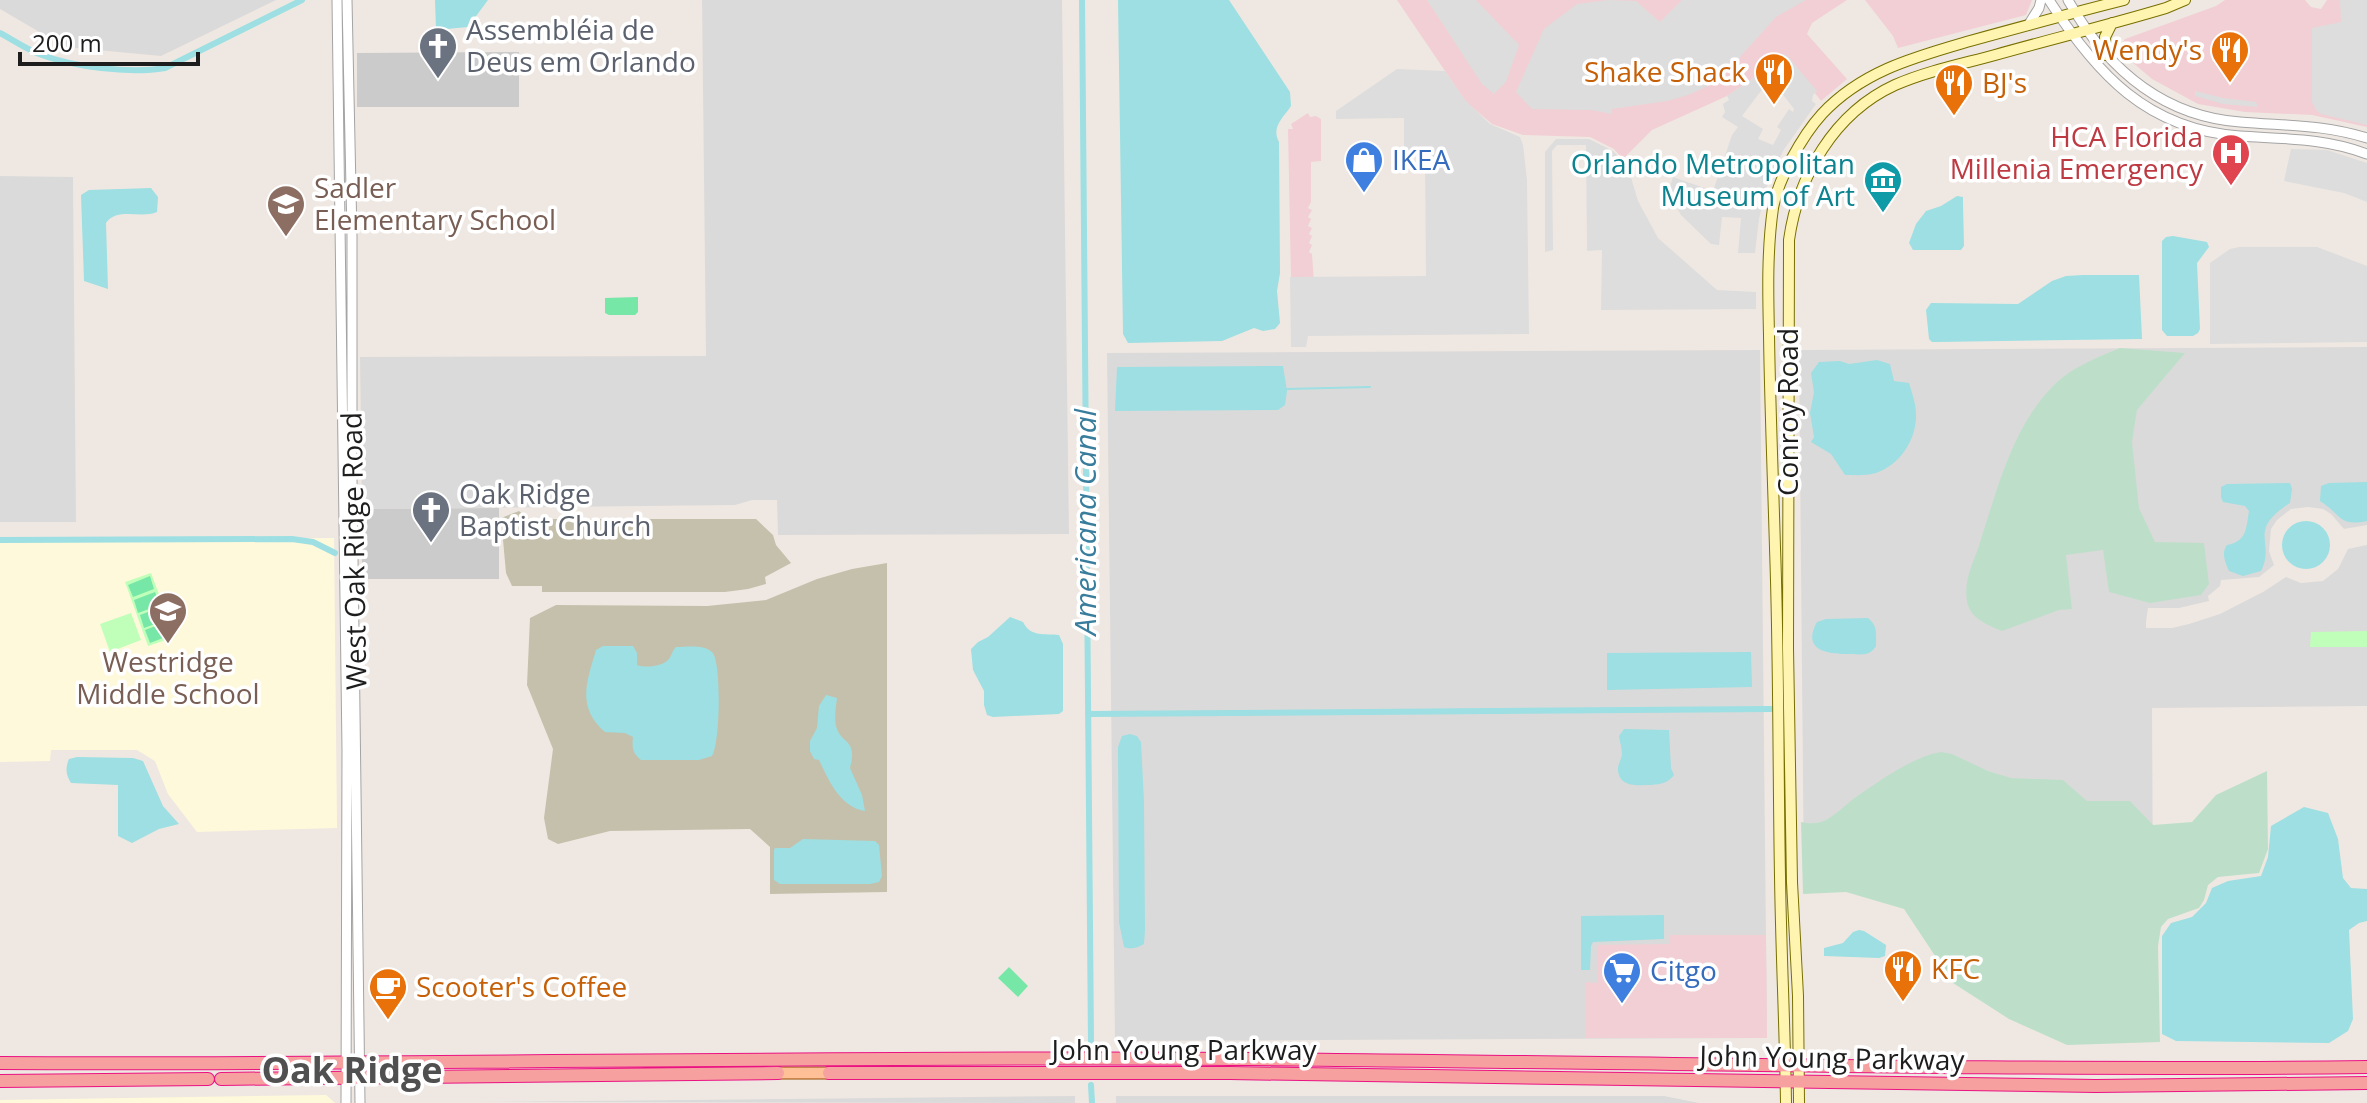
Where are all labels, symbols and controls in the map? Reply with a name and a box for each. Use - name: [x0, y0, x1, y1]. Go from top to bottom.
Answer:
- place label: Assembléia de Deus em Orlando: [466, 10, 696, 80]
- scale bar: [20, 16, 198, 66]
- church icon: Assembléia de Deus em Orlando: [417, 25, 459, 80]
- text: 200 m: [32, 26, 102, 59]
- restaurant icon: Wendy's: [2209, 29, 2251, 84]
- place label: Wendy's: [2093, 30, 2202, 68]
- restaurant icon: Shake Shack: [1753, 51, 1795, 106]
- place label: Shake Shack: [1584, 52, 1746, 90]
- restaurant icon: BJ's: [1933, 62, 1975, 117]
- place label: BJ's: [1982, 63, 2027, 101]
- place label: HCA Florida Millenia Emergency: [1950, 117, 2204, 187]
- hospital icon: HCA Florida Millenia Emergency: [2210, 132, 2252, 187]
- shop icon: IKEA: [1343, 139, 1385, 194]
- place label: IKEA: [1392, 140, 1451, 178]
- place label: Orlando Metropolitan Museum of Art: [1571, 144, 1855, 214]
- museum icon: Orlando Metropolitan Museum of Art: [1862, 159, 1904, 214]
- place label: Sadler Elementary School: [314, 168, 556, 238]
- school or university icon: Sadler Elementary School: [265, 183, 307, 238]
- street label: Conroy Road: [1768, 328, 1806, 496]
- water label: Americana Canal: [1064, 407, 1105, 637]
- street label: West Oak Ridge Road: [332, 412, 374, 690]
- place label: Oak Ridge Baptist Church: [459, 474, 651, 544]
- church icon: Oak Ridge Baptist Church: [410, 489, 452, 544]
- school or university icon: Westridge Middle School: [147, 590, 189, 645]
- place label: Westridge Middle School: [76, 642, 260, 712]
- restaurant icon: KFC: [1882, 948, 1924, 1003]
- place label: KFC: [1931, 949, 1980, 987]
- supermarket icon: Citgo: [1601, 950, 1643, 1005]
- place label: Citgo: [1650, 951, 1717, 989]
- cafe icon: Scooter's Coffee: [367, 966, 409, 1021]
- place label: Scooter's Coffee: [416, 967, 627, 1005]
- street label: John Young Parkway: [1048, 1030, 1318, 1068]
- street label: John Young Parkway: [1696, 1036, 1966, 1078]
- district label: Oak Ridge: [261, 1045, 443, 1094]

